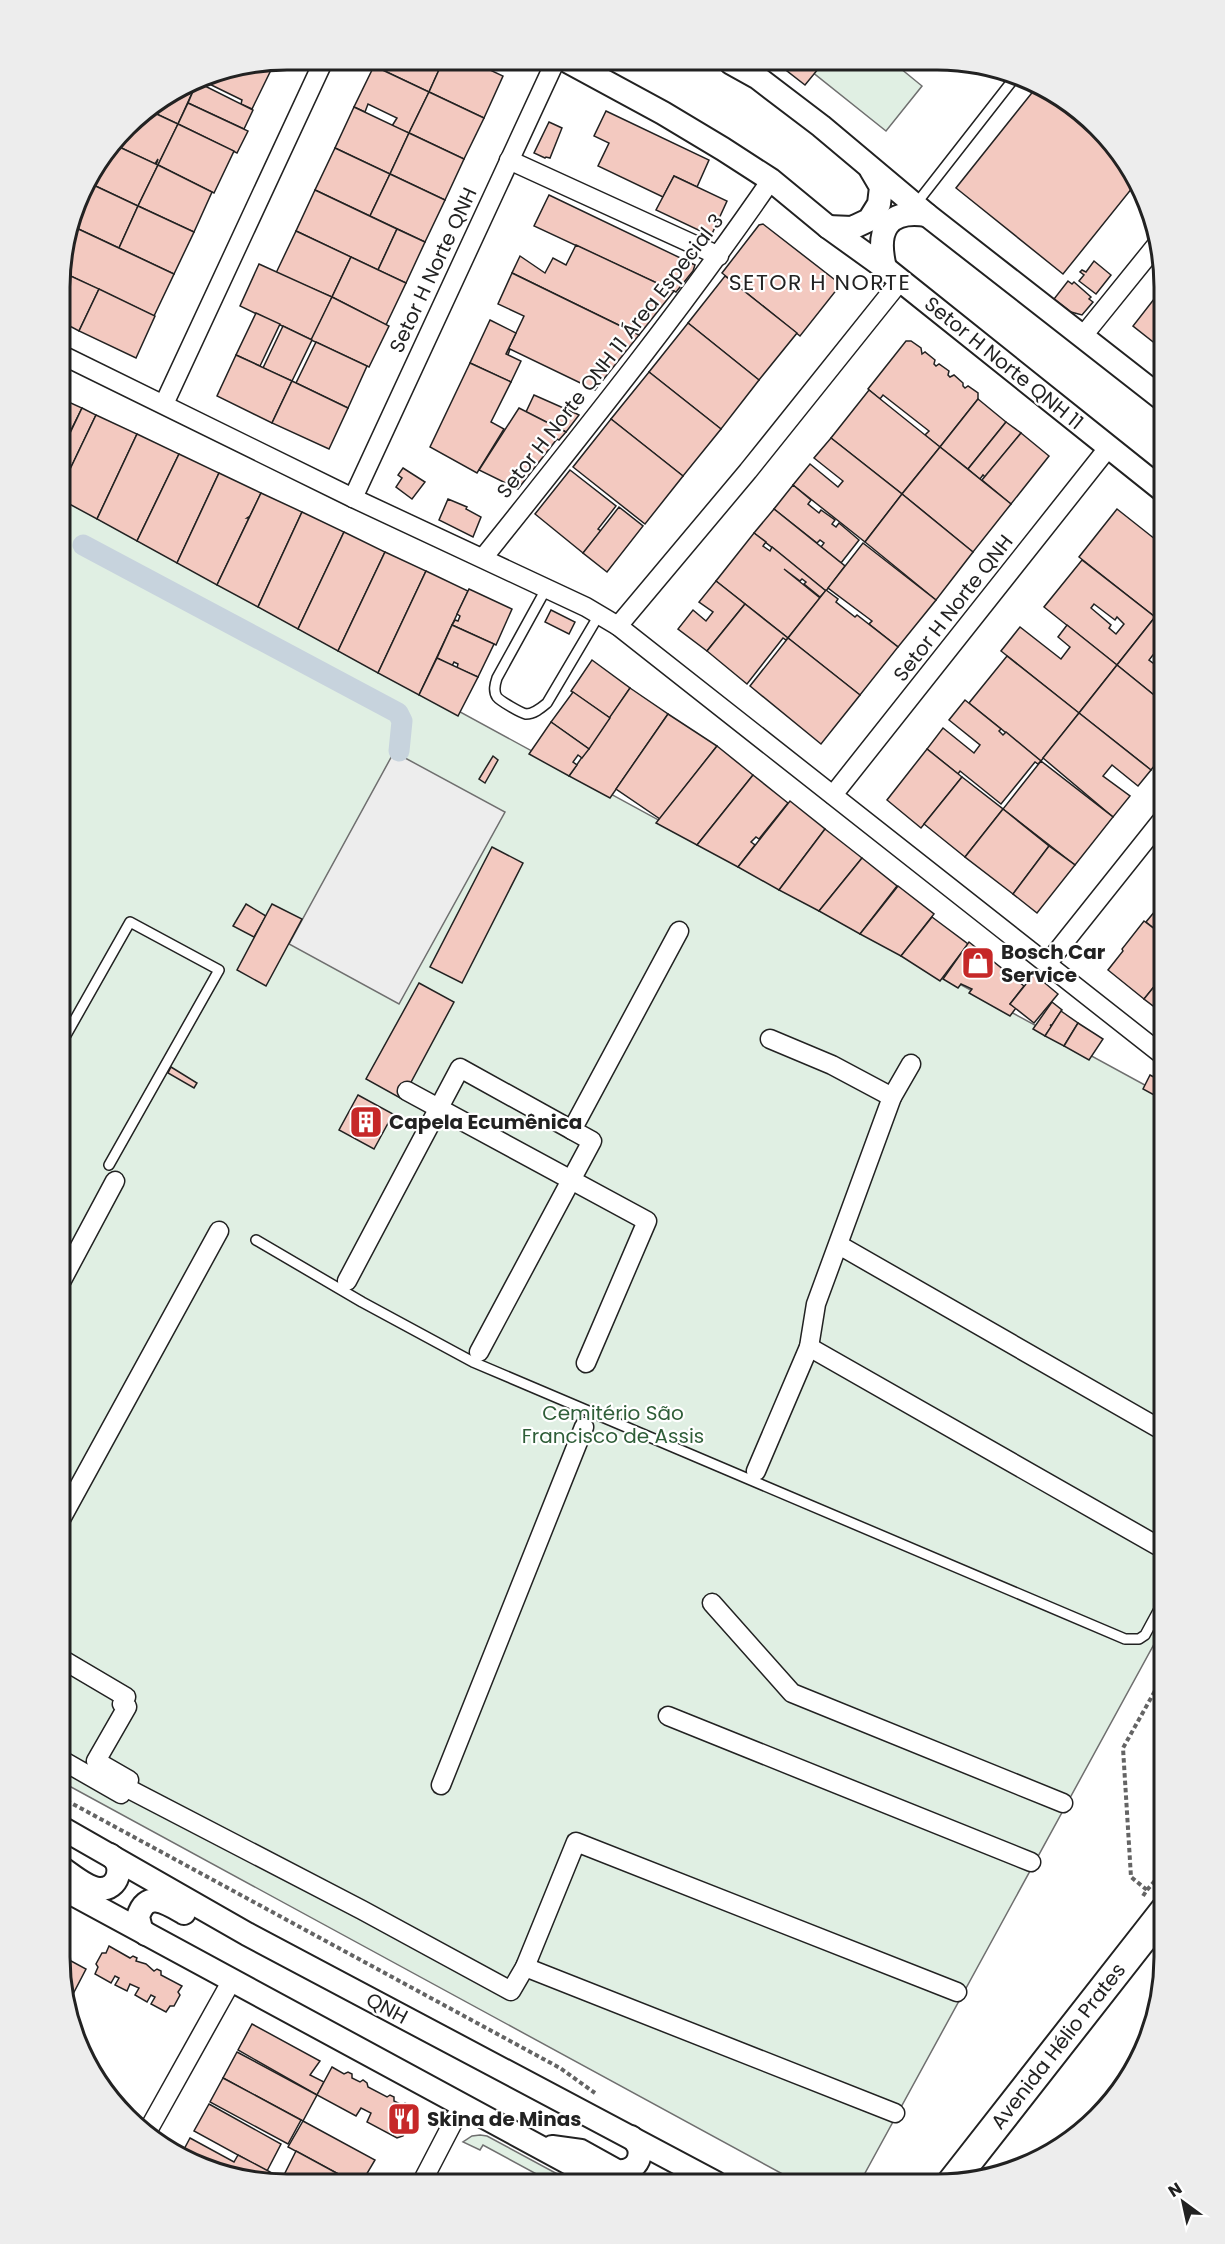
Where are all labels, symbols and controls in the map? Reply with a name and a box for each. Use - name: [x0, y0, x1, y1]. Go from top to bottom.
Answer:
- street label: Setor H Norte QNH: [382, 183, 484, 357]
- street label: Setor H Norte QNH 11 Área Especial 3: [490, 208, 730, 504]
- district label: SETOR H NORTE: [729, 267, 911, 298]
- street label: Setor H Norte QNH 11: [919, 290, 1089, 436]
- street label: Setor H Norte QNH: [887, 529, 1019, 687]
- place label: Bosch Car Service: [1001, 938, 1106, 989]
- shop icon: Bosch Car Service: [960, 945, 996, 981]
- building icon: Capela Ecumênica: [348, 1104, 384, 1140]
- place label: Capela Ecumênica: [389, 1108, 582, 1136]
- park label: Cemitério São Francisco de Assis: [522, 1399, 704, 1450]
- street label: Avenida Hélio Prates: [984, 1957, 1132, 2135]
- street label: QNH: [361, 1985, 413, 2031]
- restaurant icon: Skina de Minas: [386, 2101, 422, 2137]
- place label: Skina de Minas: [427, 2105, 581, 2133]
- north arrow: [1153, 2172, 1213, 2232]
- text: N: [1164, 2177, 1186, 2203]

